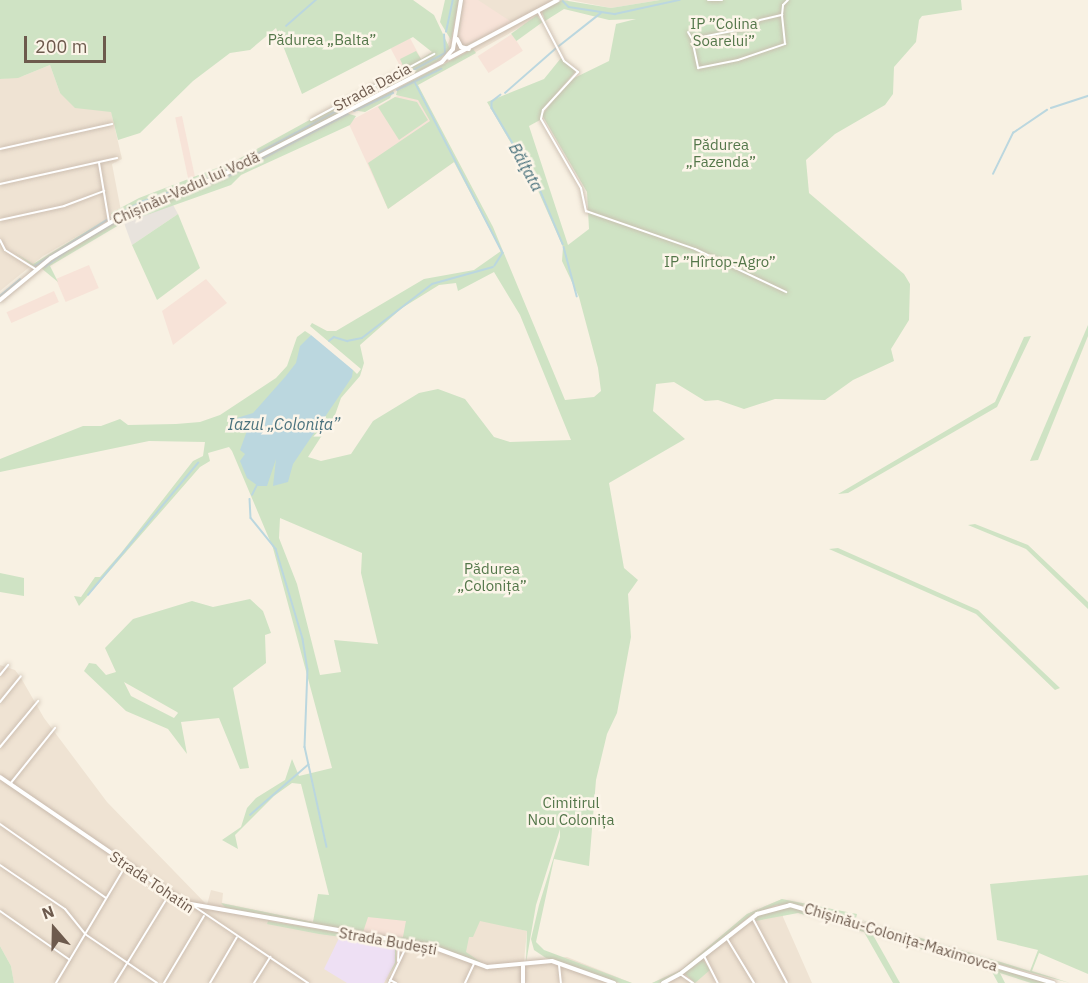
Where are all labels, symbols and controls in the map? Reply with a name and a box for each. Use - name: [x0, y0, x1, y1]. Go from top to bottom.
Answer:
- park label: IP ”Colina Soarelui”: [690, 14, 758, 49]
- scale bar: [27, 24, 110, 62]
- park label: Pădurea „Balta”: [268, 31, 376, 49]
- text: 200 m: [35, 35, 87, 58]
- street label: Strada Dacia: [330, 59, 414, 115]
- park label: Pădurea „Fazenda”: [686, 135, 756, 170]
- water label: Bălţata: [505, 140, 547, 194]
- street label: Chișinău-Vadul lui Vodă: [110, 148, 262, 228]
- park label: IP ”Hîrtop-Agro”: [664, 253, 776, 271]
- water label: Iazul „Colonița”: [228, 414, 340, 434]
- park label: Pădurea „Colonița”: [457, 559, 527, 594]
- park label: Cimitirul Nou Colonița: [528, 793, 614, 828]
- street label: Strada Tohatin: [106, 847, 198, 917]
- north arrow: [24, 899, 84, 959]
- street label: Chișinău-Colonița-Maximovca: [802, 899, 1000, 975]
- text: N: [39, 901, 57, 923]
- street label: Strada Budești: [338, 924, 438, 958]

